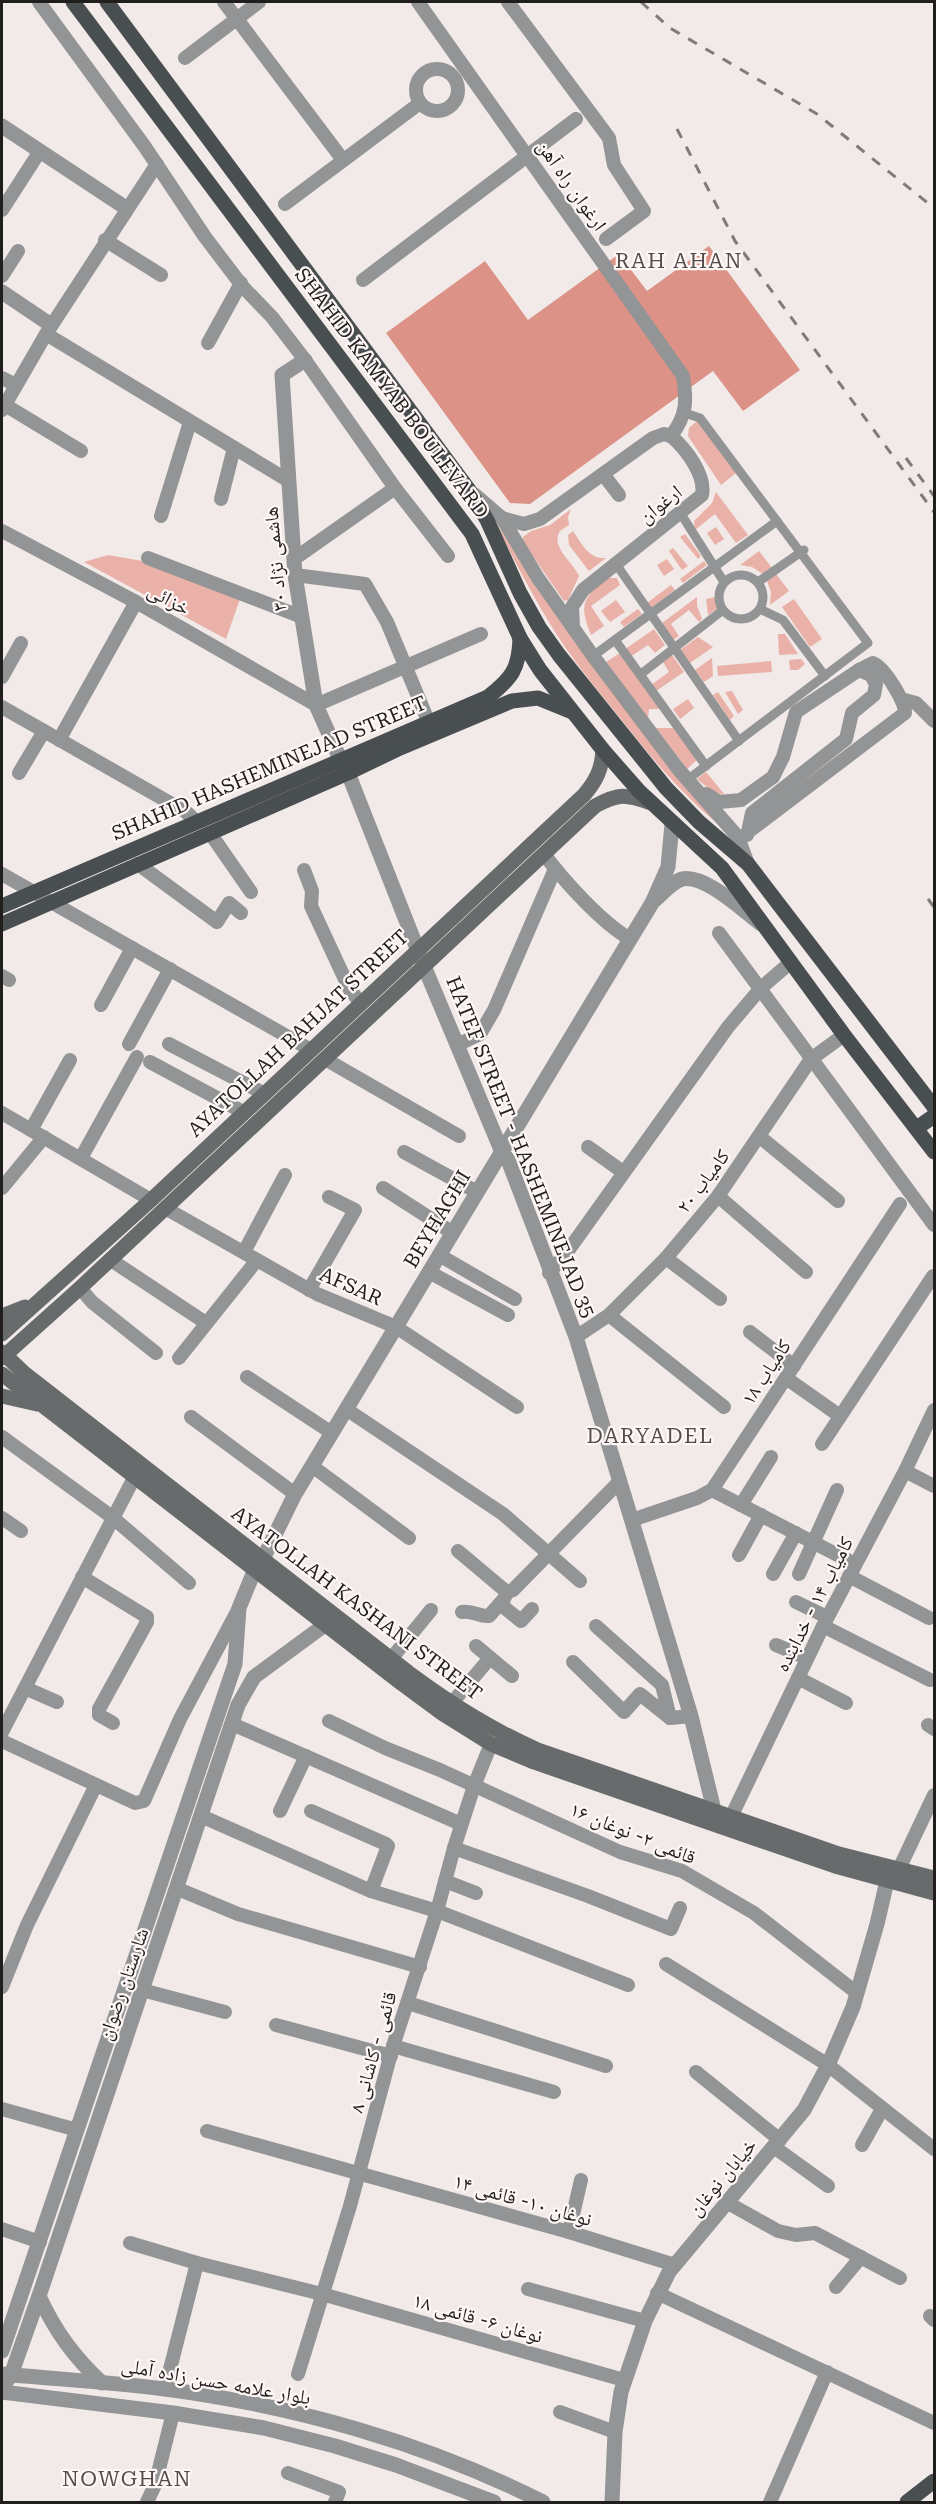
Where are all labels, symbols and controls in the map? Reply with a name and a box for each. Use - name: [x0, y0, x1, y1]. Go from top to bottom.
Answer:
- street label: ارغوان راه آهن: [532, 135, 612, 235]
- district label: RAH AHAN: [615, 249, 743, 273]
- street label: SHAHID KAMYAB BOULEVARD: [290, 263, 494, 523]
- street label: ارغوان: [634, 480, 686, 528]
- street label: هاشمی نژاد ۳۰: [258, 506, 292, 612]
- street label: خزائی: [144, 578, 195, 620]
- street label: SHAHID HASHEMINEJAD STREET: [108, 691, 430, 845]
- street label: AYATOLLAH BAHJAT STREET: [183, 924, 413, 1142]
- street label: HATEF STREET - HASHEMINEJAD 35: [441, 973, 601, 1321]
- street label: کامیاب ۲۰: [671, 1145, 735, 1217]
- street label: BEYHAGHI: [399, 1166, 475, 1272]
- street label: AFSAR: [316, 1262, 386, 1310]
- street label: کامیاب ۱۸: [736, 1335, 796, 1409]
- district label: DARYADEL: [587, 1424, 713, 1448]
- street label: AYATOLLAH KASHANI STREET: [227, 1501, 487, 1705]
- street label: کامیاب ۱۴ - خدابنده: [770, 1533, 858, 1675]
- street label: قائمی ۲- نوغان ۱۶: [567, 1797, 699, 1869]
- street label: شارستان رضوان: [93, 1925, 153, 2043]
- street label: قائمی - کاشانی ۸: [344, 1989, 402, 2115]
- street label: خیابان نوغان: [683, 2133, 762, 2221]
- street label: نوغان ۱۰- قائمی ۱۴: [451, 2169, 595, 2231]
- street label: نوغان ۶- قائمی ۱۸: [410, 2288, 546, 2348]
- street label: بلوار علامه حسن زاده آملی: [119, 2353, 313, 2409]
- district label: NOWGHAN: [62, 2467, 192, 2491]

